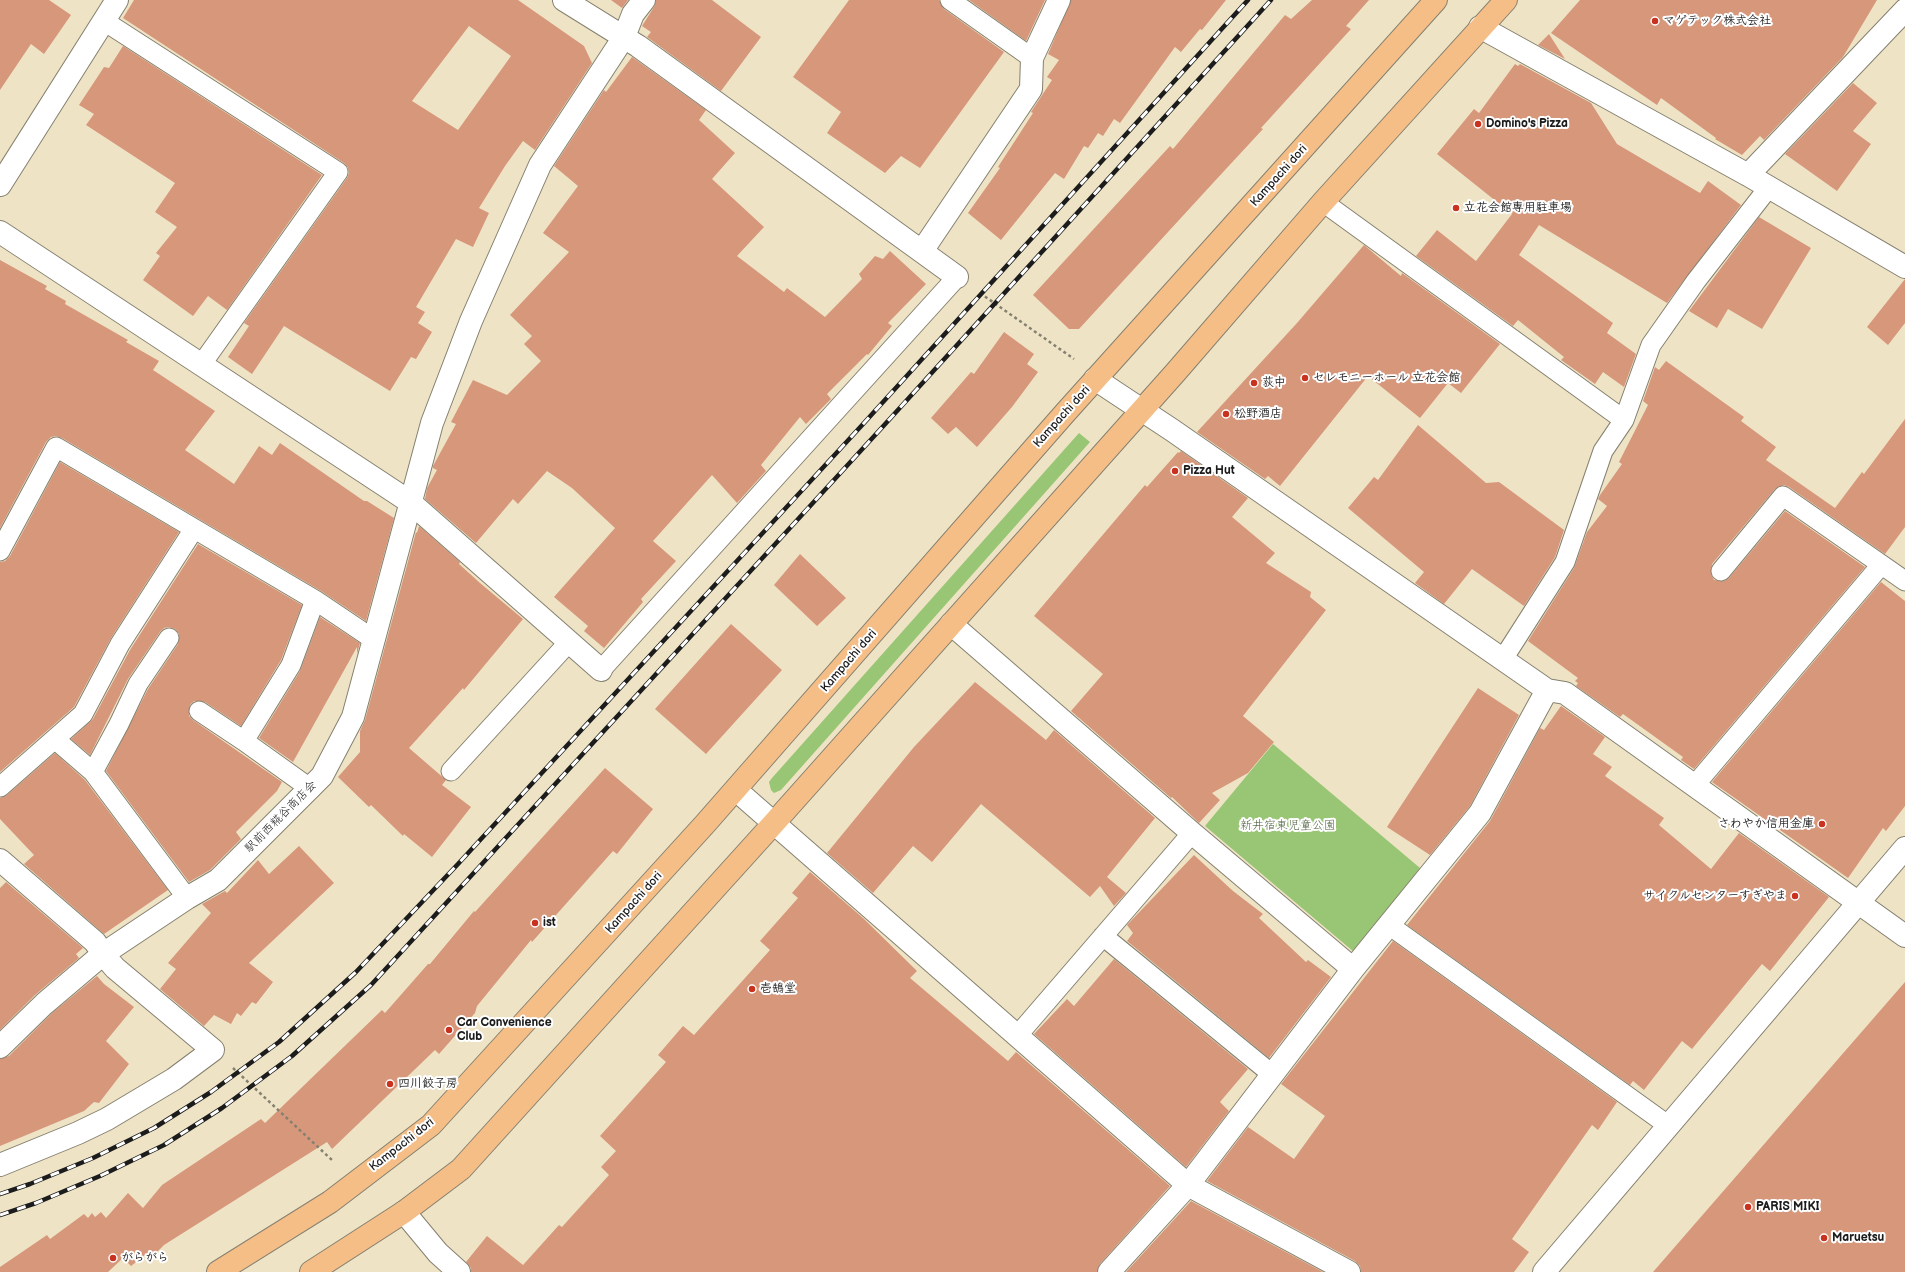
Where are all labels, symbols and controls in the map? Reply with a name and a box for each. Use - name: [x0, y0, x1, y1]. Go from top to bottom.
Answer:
- place label: マゲテック株式会社: [1663, 14, 1771, 28]
- marker: マゲテック株式会社: [1650, 16, 1660, 26]
- place label: Domino's Pizza: [1486, 117, 1568, 131]
- marker: Domino's Pizza: [1473, 119, 1483, 129]
- street label: Kampachi dori: [1248, 142, 1310, 210]
- place label: 立花会館専用駐車場: [1464, 201, 1572, 215]
- marker: 立花会館専用駐車場: [1451, 203, 1461, 213]
- place label: セレモニーホール 立花会館: [1313, 371, 1460, 385]
- marker: セレモニーホール 立花会館: [1300, 373, 1310, 383]
- place label: 荻中: [1262, 376, 1286, 390]
- marker: 荻中: [1249, 378, 1259, 388]
- street label: Kampachi dori: [1031, 383, 1093, 451]
- place label: 松野酒店: [1234, 407, 1282, 421]
- marker: 松野酒店: [1221, 409, 1231, 419]
- place label: Pizza Hut: [1183, 464, 1235, 478]
- marker: Pizza Hut: [1170, 466, 1180, 476]
- street label: Kampachi dori: [818, 627, 880, 695]
- street label: 駅前西糀谷商店会: [242, 778, 320, 856]
- place label: さわやか信用金庫: [1718, 817, 1814, 831]
- park label: 新井宿東児童公園: [1240, 819, 1336, 833]
- marker: さわやか信用金庫: [1817, 819, 1827, 829]
- street label: Kampachi dori: [603, 869, 665, 937]
- place label: サイクルセンターすぎやま: [1643, 889, 1787, 903]
- marker: サイクルセンターすぎやま: [1790, 891, 1800, 901]
- place label: ist: [543, 916, 556, 930]
- marker: ist: [530, 918, 540, 928]
- place label: 壱鵠堂: [760, 982, 796, 996]
- marker: 壱鵠堂: [747, 984, 757, 994]
- place label: Car Convenience Club: [457, 1016, 552, 1044]
- marker: Car Convenience Club: [444, 1025, 454, 1035]
- place label: 四川餃子房: [398, 1077, 458, 1091]
- marker: 四川餃子房: [385, 1079, 395, 1089]
- street label: Kampachi dori: [367, 1115, 437, 1175]
- place label: PARIS MIKI: [1756, 1200, 1820, 1214]
- marker: PARIS MIKI: [1743, 1202, 1753, 1212]
- place label: Maruetsu: [1832, 1231, 1884, 1245]
- marker: Maruetsu: [1819, 1233, 1829, 1243]
- place label: がらがら: [121, 1251, 169, 1265]
- marker: がらがら: [108, 1253, 118, 1263]

